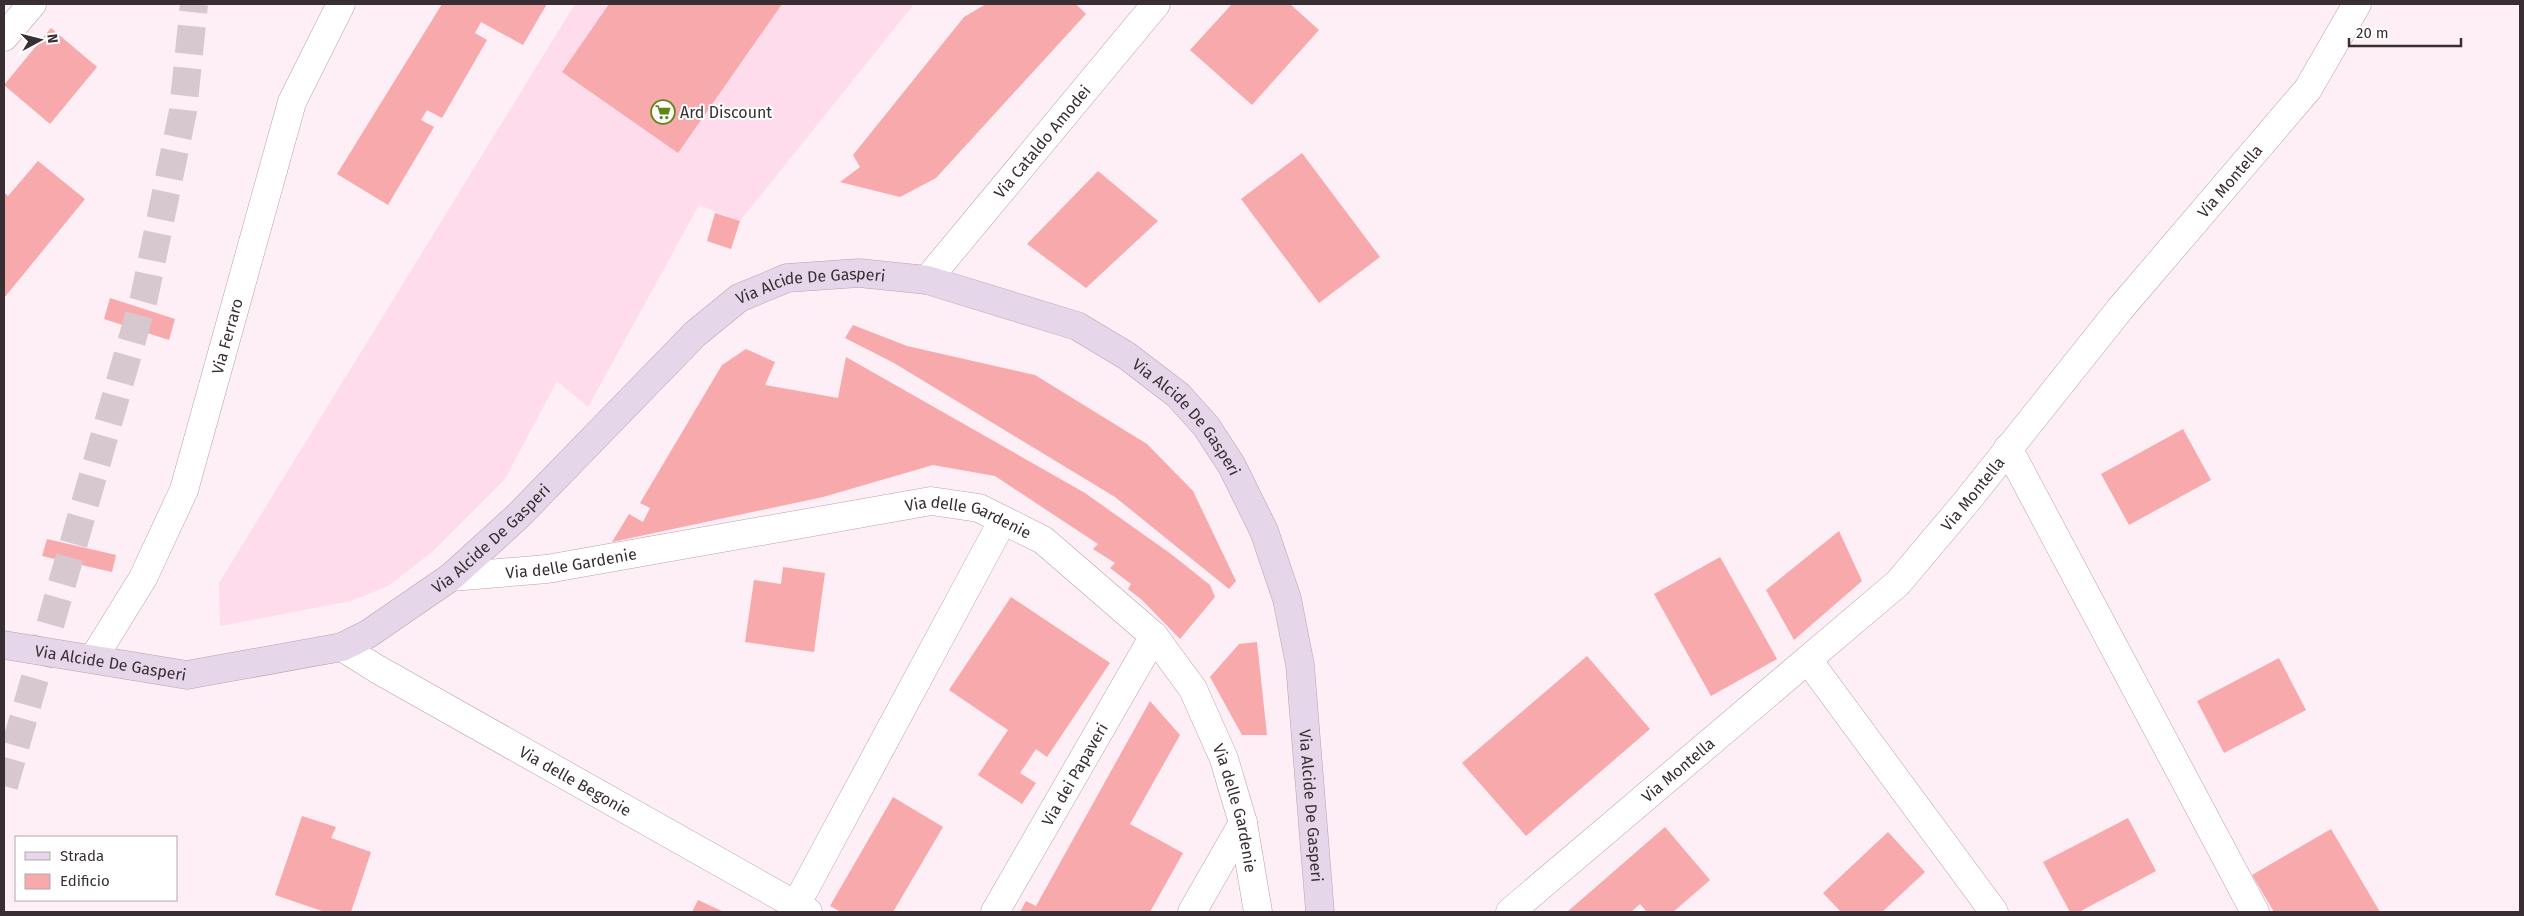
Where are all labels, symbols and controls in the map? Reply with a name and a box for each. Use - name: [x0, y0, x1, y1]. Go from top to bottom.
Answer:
- north arrow: [15, 15, 65, 65]
- scale bar: [2349, 15, 2462, 47]
- text: 20 m: [2356, 24, 2389, 42]
- text: N: [43, 33, 61, 44]
- street label: Via Cataldo Amodei: [990, 81, 1095, 202]
- supermarket icon: Ard Discount: [650, 99, 676, 125]
- place label: Ard Discount: [680, 103, 772, 122]
- street label: Via Montella: [2193, 141, 2266, 221]
- street label: Via Alcide De Gasperi: [733, 264, 886, 308]
- street label: Via Ferraro: [208, 296, 247, 376]
- street label: Via Alcide De Gasperi: [1129, 355, 1244, 479]
- street label: Via Montella: [1937, 453, 2009, 535]
- street label: Via Alcide De Gasperi: [428, 480, 554, 597]
- street label: Via delle Gardenie: [903, 492, 1034, 543]
- street label: Via delle Gardenie: [505, 544, 638, 582]
- street label: Via Alcide De Gasperi: [33, 641, 188, 685]
- street label: Via dei Papaveri: [1038, 720, 1112, 829]
- street label: Via Alcide De Gasperi: [1295, 728, 1327, 883]
- street label: Via Montella: [1638, 734, 1719, 806]
- street label: Via delle Gardenie: [1208, 741, 1260, 874]
- street label: Via delle Begonie: [516, 742, 634, 820]
- legend: [15, 836, 178, 901]
- text: Strada: [60, 847, 104, 865]
- text: Edificio: [60, 872, 110, 890]

